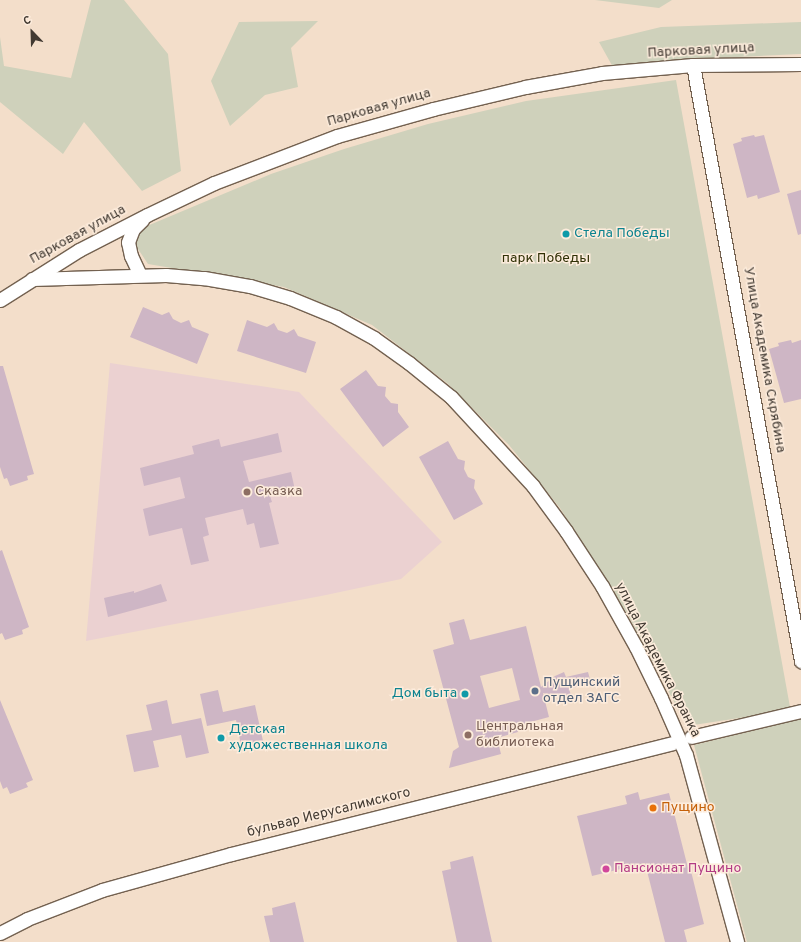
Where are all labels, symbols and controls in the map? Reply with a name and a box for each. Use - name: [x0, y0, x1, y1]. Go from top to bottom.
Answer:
- north arrow: [12, 12, 52, 52]
- text: С: [21, 13, 33, 29]
- street label: Парковая улица: [647, 40, 755, 62]
- street label: Парковая улица: [325, 85, 433, 131]
- street label: Парковая улица: [27, 202, 129, 268]
- place label: Стела Победы: [574, 226, 670, 242]
- marker: Стела Победы: [561, 229, 571, 239]
- park label: парк Победы: [502, 251, 590, 267]
- street label: Улица Академика Скрябина: [739, 266, 789, 454]
- place label: Сказка: [255, 484, 302, 500]
- marker: Сказка: [242, 487, 252, 497]
- street label: улица Академика Франка: [610, 580, 704, 740]
- place label: Пущинский отдел ЗАГС: [543, 675, 620, 708]
- place label: Дом быта: [392, 686, 457, 702]
- marker: Пущинский отдел ЗАГС: [530, 686, 540, 696]
- marker: Дом быта: [460, 689, 470, 699]
- place label: Центральная библиотека: [476, 719, 564, 752]
- place label: Детская художественная школа: [229, 722, 388, 754]
- marker: Центральная библиотека: [463, 730, 473, 740]
- marker: Детская художественная школа: [216, 733, 226, 743]
- street label: бульвар Иерусалимского: [246, 785, 412, 841]
- place label: Пущино: [661, 800, 715, 816]
- marker: Пущино: [648, 803, 658, 813]
- place label: Пансионат Пущино: [614, 861, 741, 877]
- marker: Пансионат Пущино: [601, 864, 611, 874]

